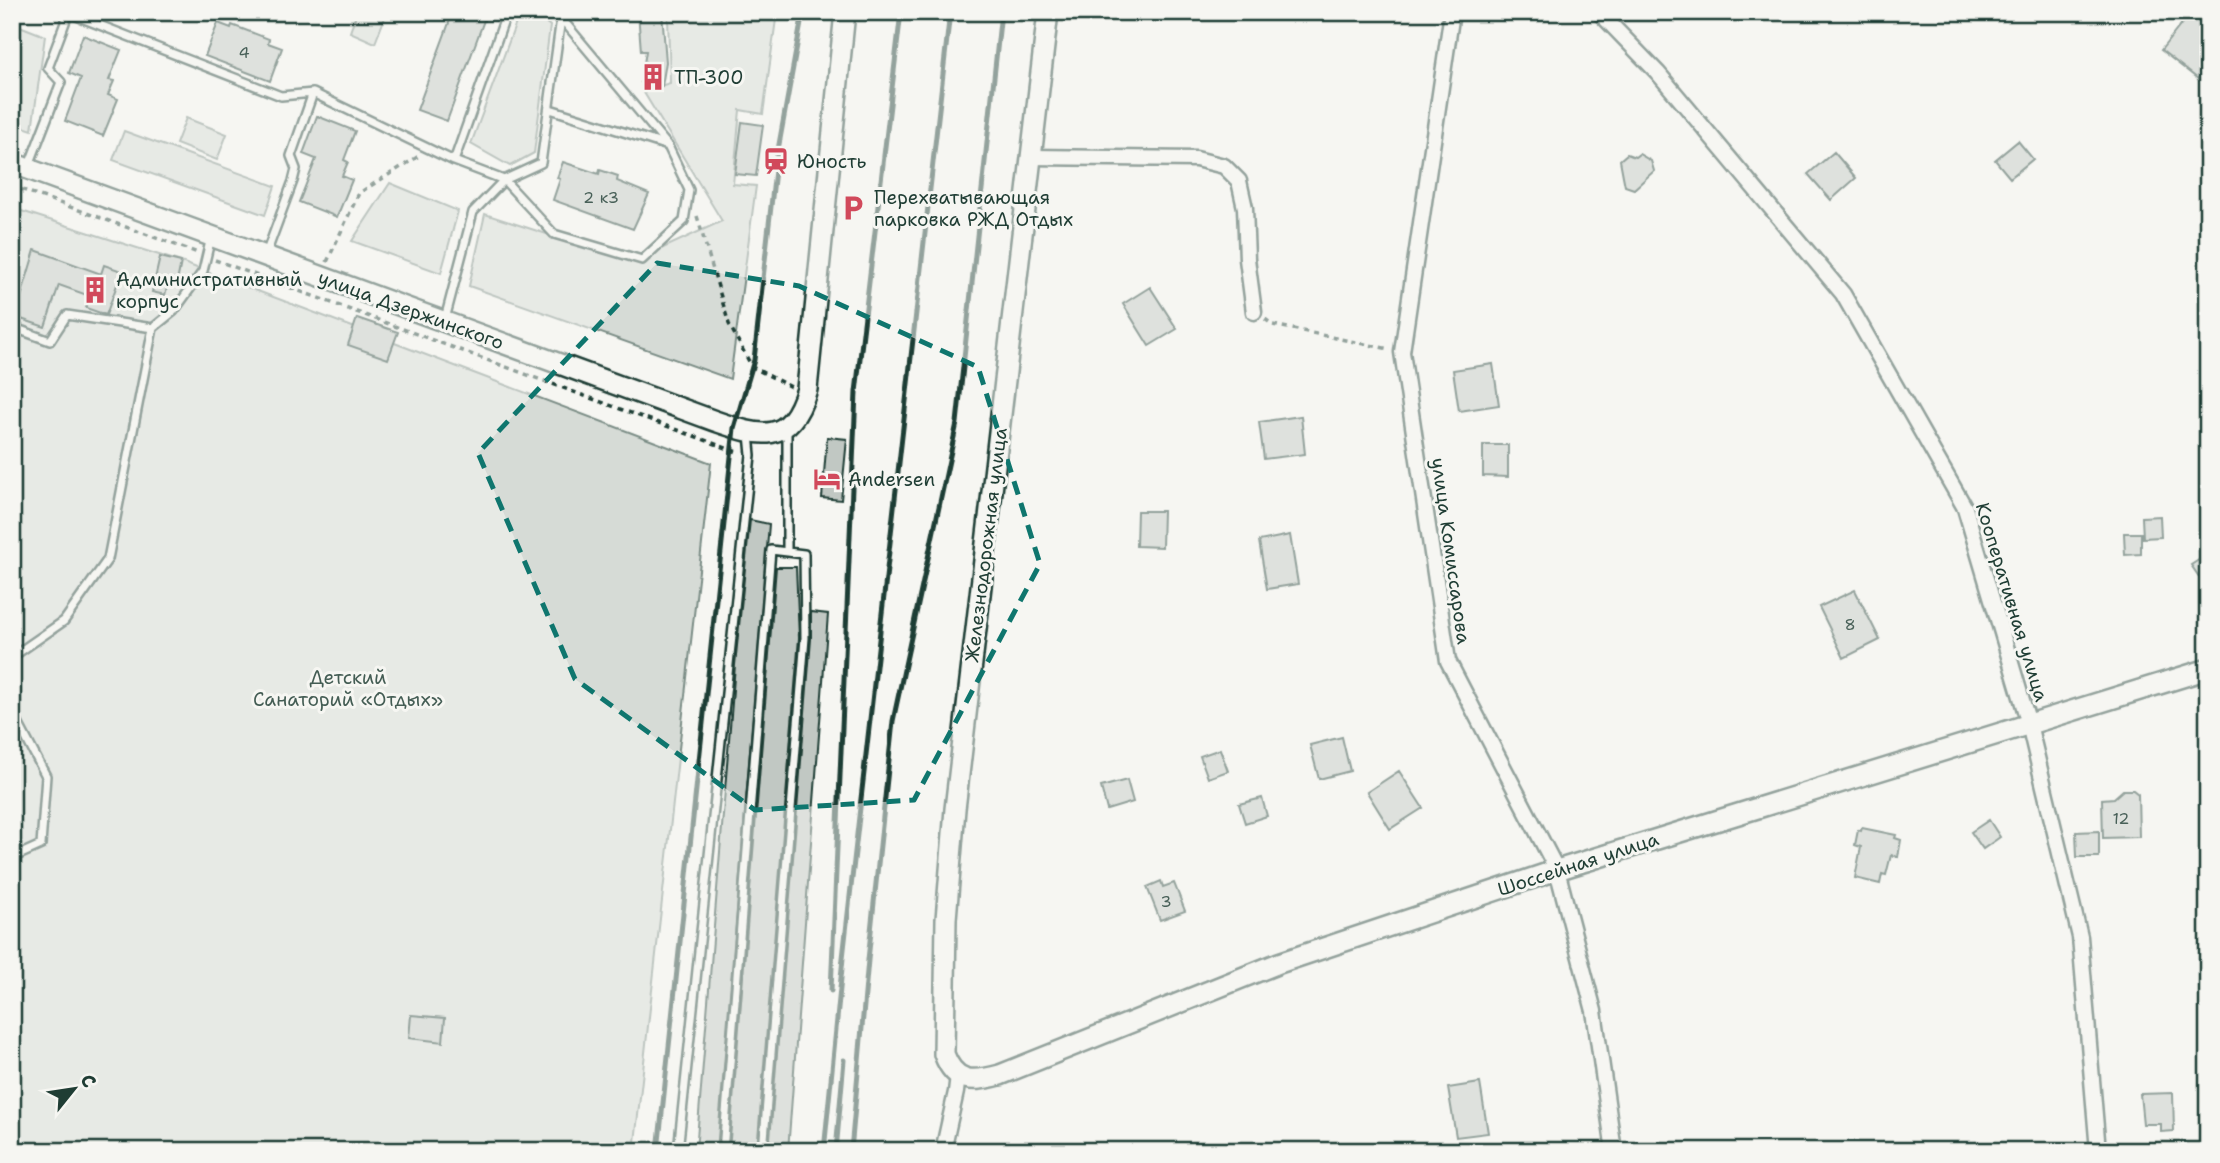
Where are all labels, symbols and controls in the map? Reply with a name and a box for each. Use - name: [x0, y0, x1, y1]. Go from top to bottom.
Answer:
- house number: 4: [238, 42, 250, 63]
- building icon: ТП-300: [638, 62, 668, 92]
- place label: ТП-300: [674, 65, 744, 90]
- station icon: Юность: [761, 146, 791, 176]
- place label: Юность: [797, 149, 866, 174]
- place label: Перехватывающая парковка РЖД Отдых: [874, 185, 1073, 232]
- house number: 2 к3: [583, 187, 619, 208]
- parking icon: Перехватывающая парковка РЖД Отдых: [838, 193, 868, 223]
- street label: улица Дзержинского: [315, 265, 507, 355]
- place label: Административный корпус: [116, 267, 302, 314]
- building icon: Административный корпус: [80, 275, 110, 305]
- street label: Железнодорожная улица: [959, 426, 1013, 664]
- street label: улица Комиссарова: [1426, 456, 1476, 646]
- hotel icon: Andersen: [812, 464, 842, 494]
- place label: Andersen: [848, 467, 935, 492]
- street label: Кооперативная улица: [1970, 500, 2054, 705]
- house number: 8: [1844, 614, 1856, 635]
- park label: Детский Санаторий «Отдых»: [253, 665, 443, 712]
- house number: 12: [2112, 808, 2130, 829]
- street label: Шоссейная улица: [1494, 826, 1662, 902]
- house number: 3: [1160, 891, 1172, 912]
- north arrow: [38, 1054, 108, 1124]
- text: С: [75, 1069, 102, 1092]

